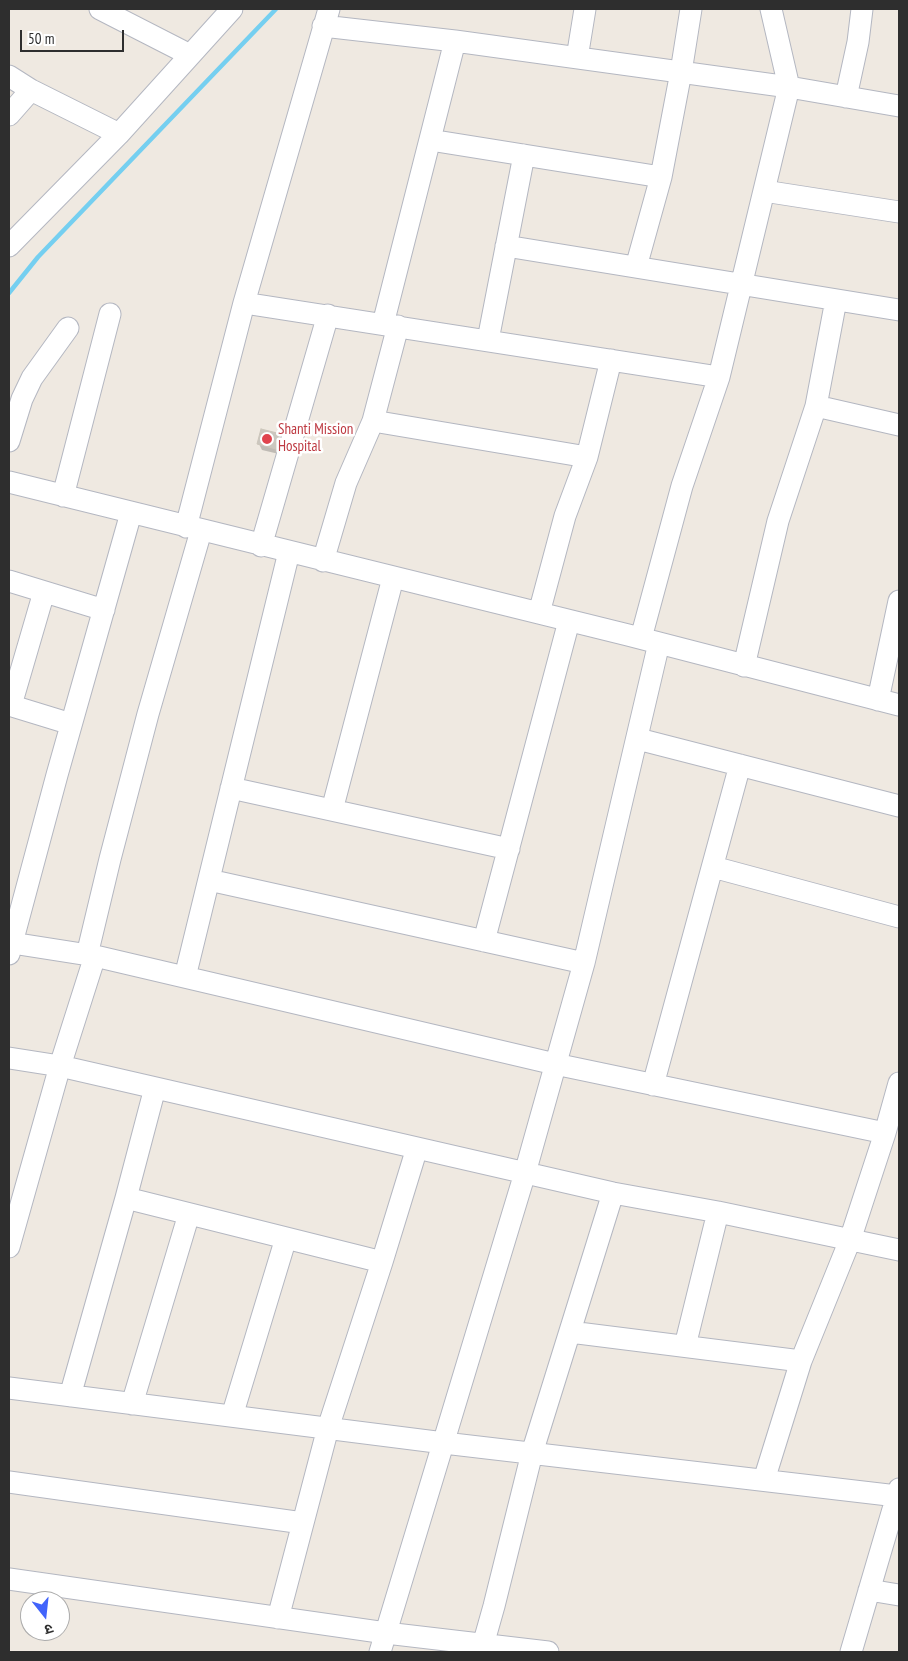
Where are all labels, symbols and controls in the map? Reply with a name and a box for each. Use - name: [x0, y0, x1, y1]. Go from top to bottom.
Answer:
- scale bar: [22, 20, 126, 52]
- text: 50 m: [28, 29, 54, 48]
- place label: Shanti Mission Hospital: [278, 421, 353, 456]
- marker: Shanti Mission Hospital: [260, 432, 274, 446]
- north arrow: [20, 1591, 70, 1641]
- text: उ: [42, 1620, 55, 1639]

